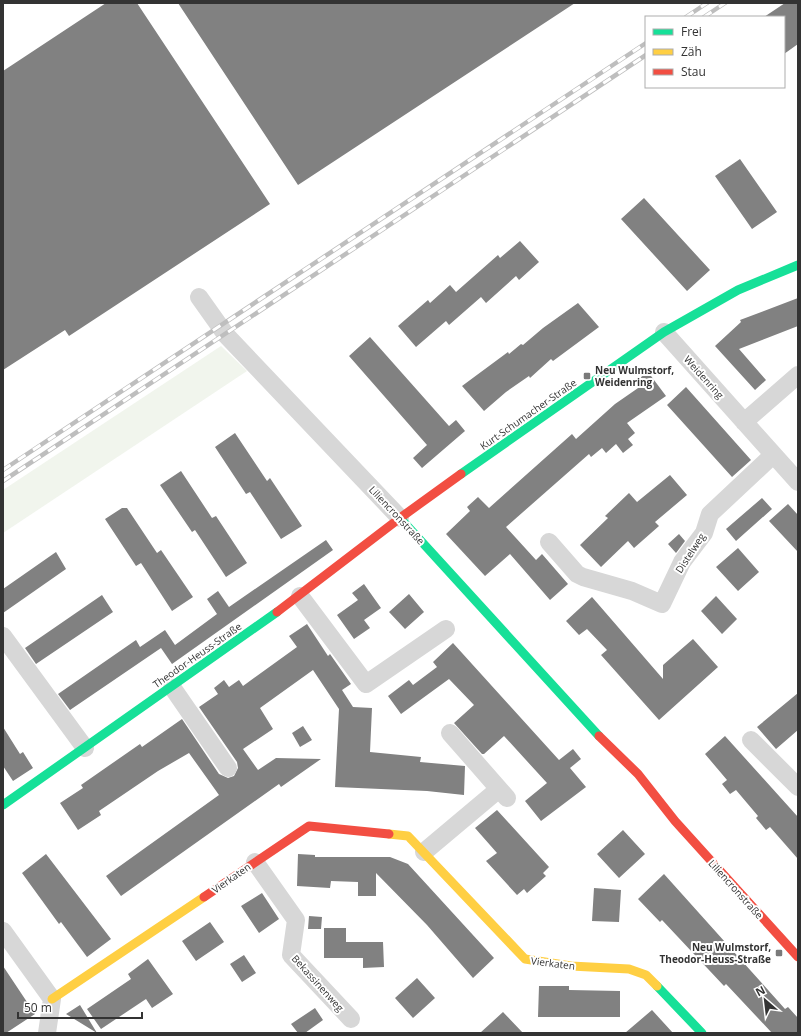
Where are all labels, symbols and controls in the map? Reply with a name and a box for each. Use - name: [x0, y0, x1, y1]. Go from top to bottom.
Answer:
- legend: [645, 16, 785, 88]
- text: Frei: [681, 23, 702, 40]
- text: Zäh: [681, 43, 702, 60]
- text: Stau: [681, 63, 706, 80]
- street label: Weidenring: [681, 352, 727, 402]
- place label: Neu Wulmstorf, Weidenring: [595, 363, 674, 389]
- marker: Neu Wulmstorf, Weidenring: [582, 371, 592, 381]
- street label: Kurt-Schumacher-Straße: [477, 375, 579, 453]
- street label: Liliencronstraße: [366, 483, 428, 548]
- street label: Distelweg: [672, 530, 708, 576]
- street label: Theodor-Heuss-Straße: [150, 619, 244, 691]
- street label: Liliencronstraße: [706, 856, 767, 922]
- street label: Vierkaten: [209, 860, 253, 896]
- place label: Neu Wulmstorf, Theodor-Heuss-Straße: [660, 940, 771, 966]
- marker: Neu Wulmstorf, Theodor-Heuss-Straße: [774, 948, 784, 958]
- street label: Bekassinenweg: [289, 952, 348, 1015]
- street label: Vierkaten: [530, 953, 576, 973]
- north arrow: [745, 980, 785, 1020]
- text: N: [753, 982, 768, 999]
- scale bar: [18, 994, 142, 1020]
- text: 50 m: [24, 999, 52, 1016]

